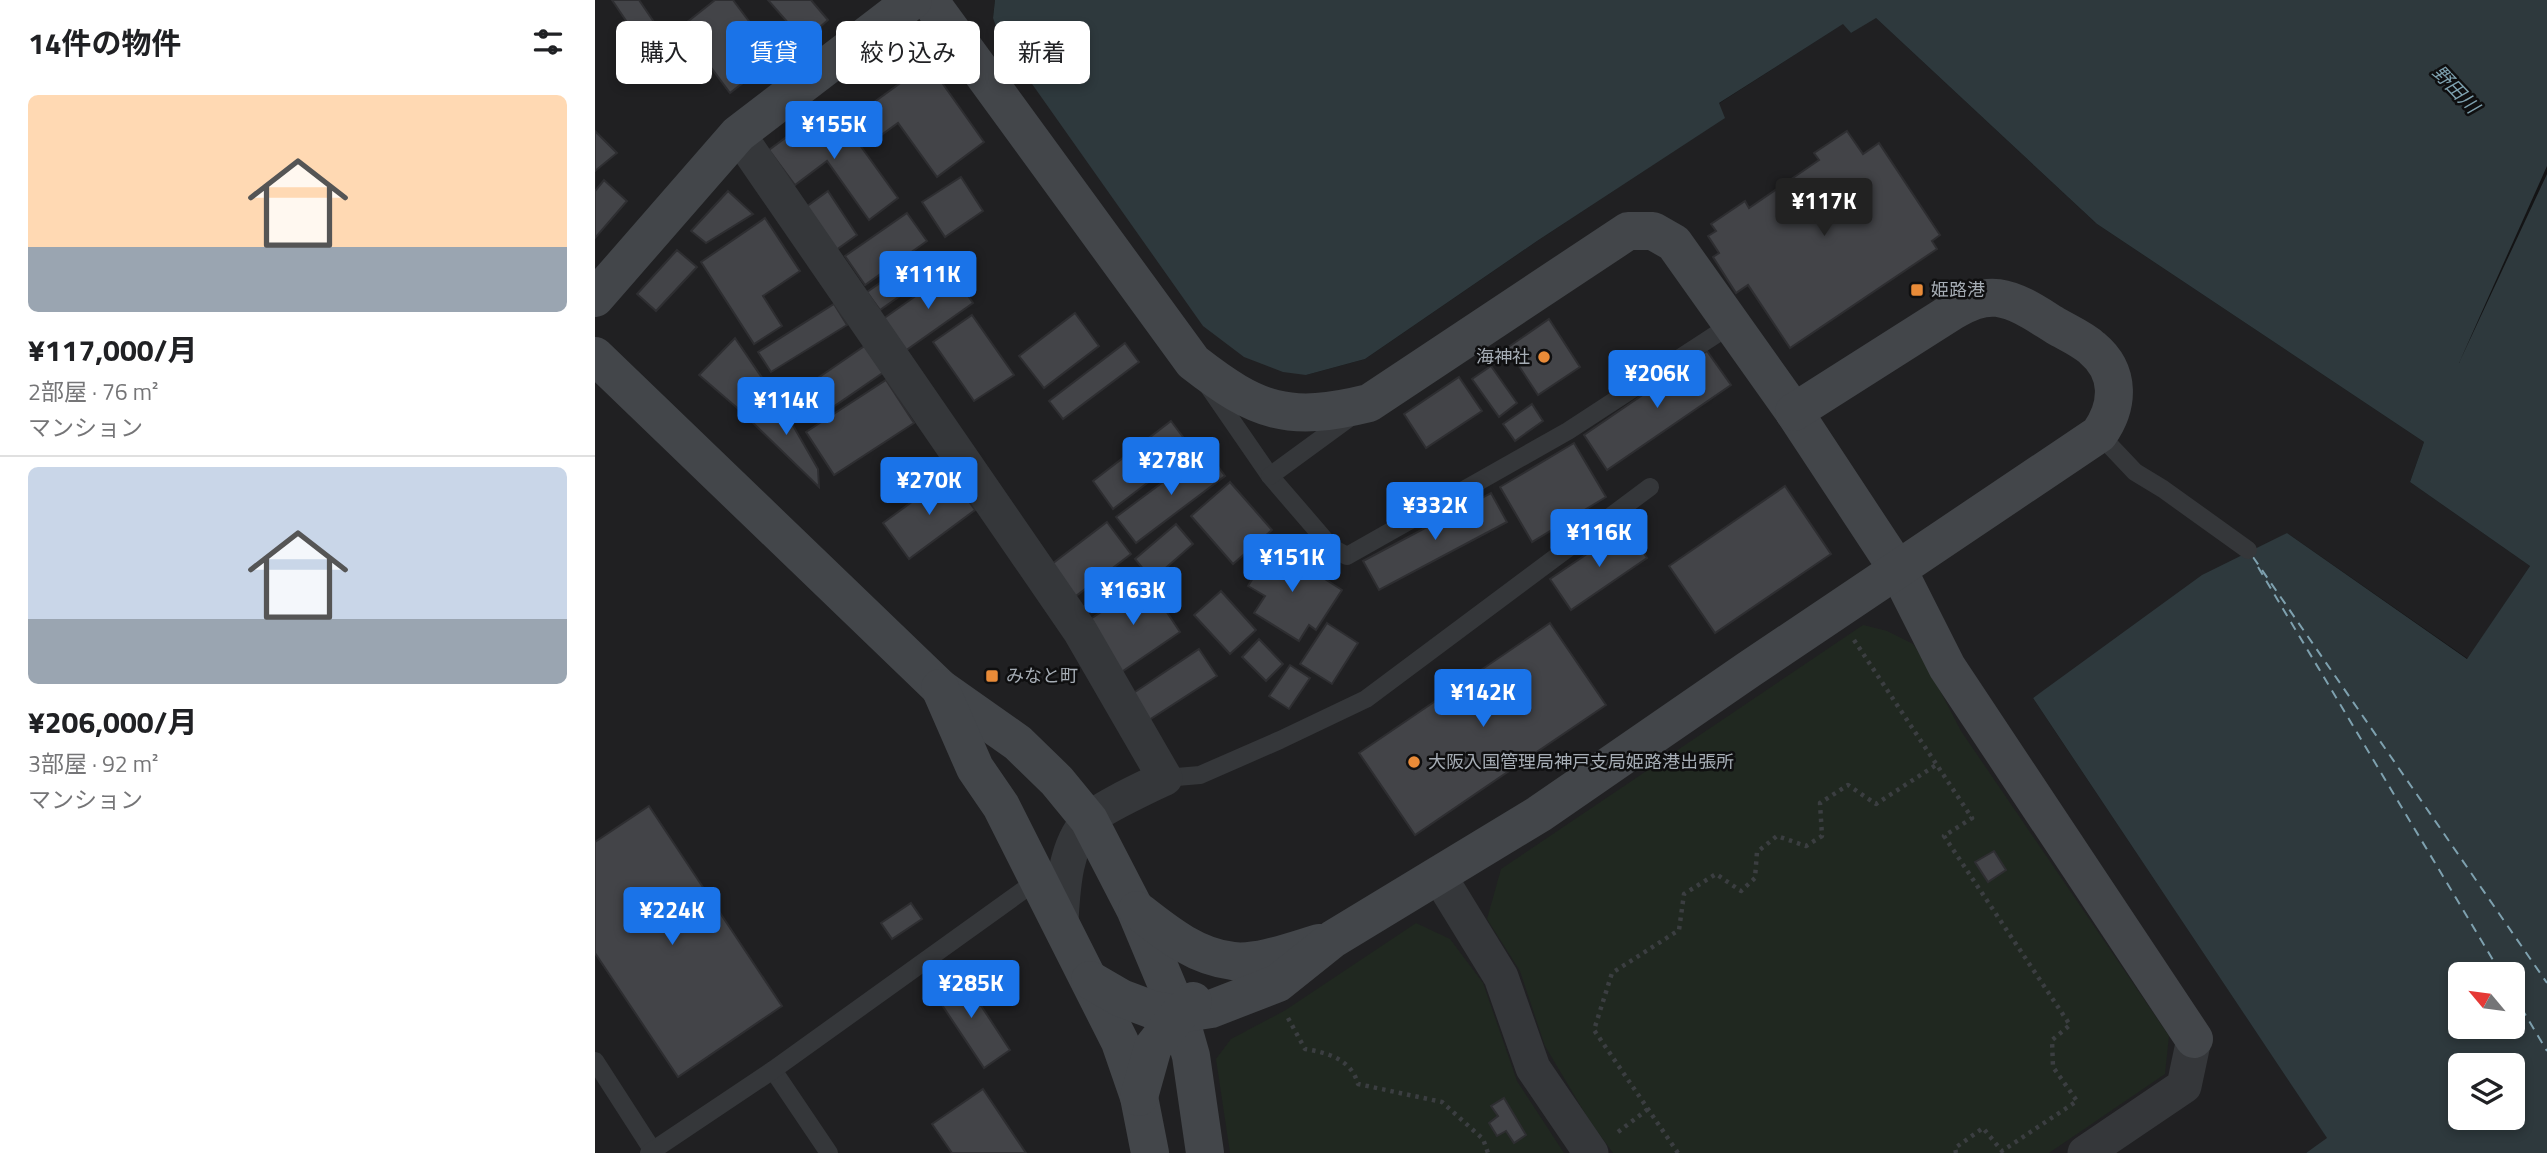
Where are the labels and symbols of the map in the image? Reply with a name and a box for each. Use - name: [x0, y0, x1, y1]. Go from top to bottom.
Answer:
- water label: 野田川: [2426, 58, 2488, 121]
- pin: ¥155K: [785, 102, 883, 161]
- pin: ¥117K: [1775, 178, 1873, 238]
- pin: ¥111K: [879, 252, 977, 311]
- place label: 姫路港: [1931, 276, 1985, 303]
- marker: 姫路港: [1909, 282, 1925, 298]
- place label: 海神社: [1476, 343, 1530, 370]
- marker: 海神社: [1536, 349, 1552, 365]
- pin: ¥206K: [1608, 350, 1706, 410]
- pin: ¥114K: [737, 378, 835, 437]
- pin: ¥278K: [1122, 438, 1220, 497]
- pin: ¥270K: [880, 458, 978, 517]
- pin: ¥332K: [1386, 482, 1484, 542]
- pin: ¥116K: [1550, 510, 1648, 569]
- pin: ¥151K: [1243, 534, 1341, 594]
- pin: ¥163K: [1084, 568, 1182, 627]
- place label: みなと町: [1006, 662, 1078, 689]
- marker: みなと町: [984, 668, 1000, 684]
- pin: ¥142K: [1434, 670, 1532, 729]
- place label: 大阪入国管理局神戸支局姫路港出張所: [1428, 748, 1734, 775]
- marker: 大阪入国管理局神戸支局姫路港出張所: [1406, 754, 1422, 770]
- pin: ¥224K: [623, 888, 721, 947]
- pin: ¥285K: [922, 960, 1020, 1020]
- north arrow: [2448, 962, 2525, 1040]

